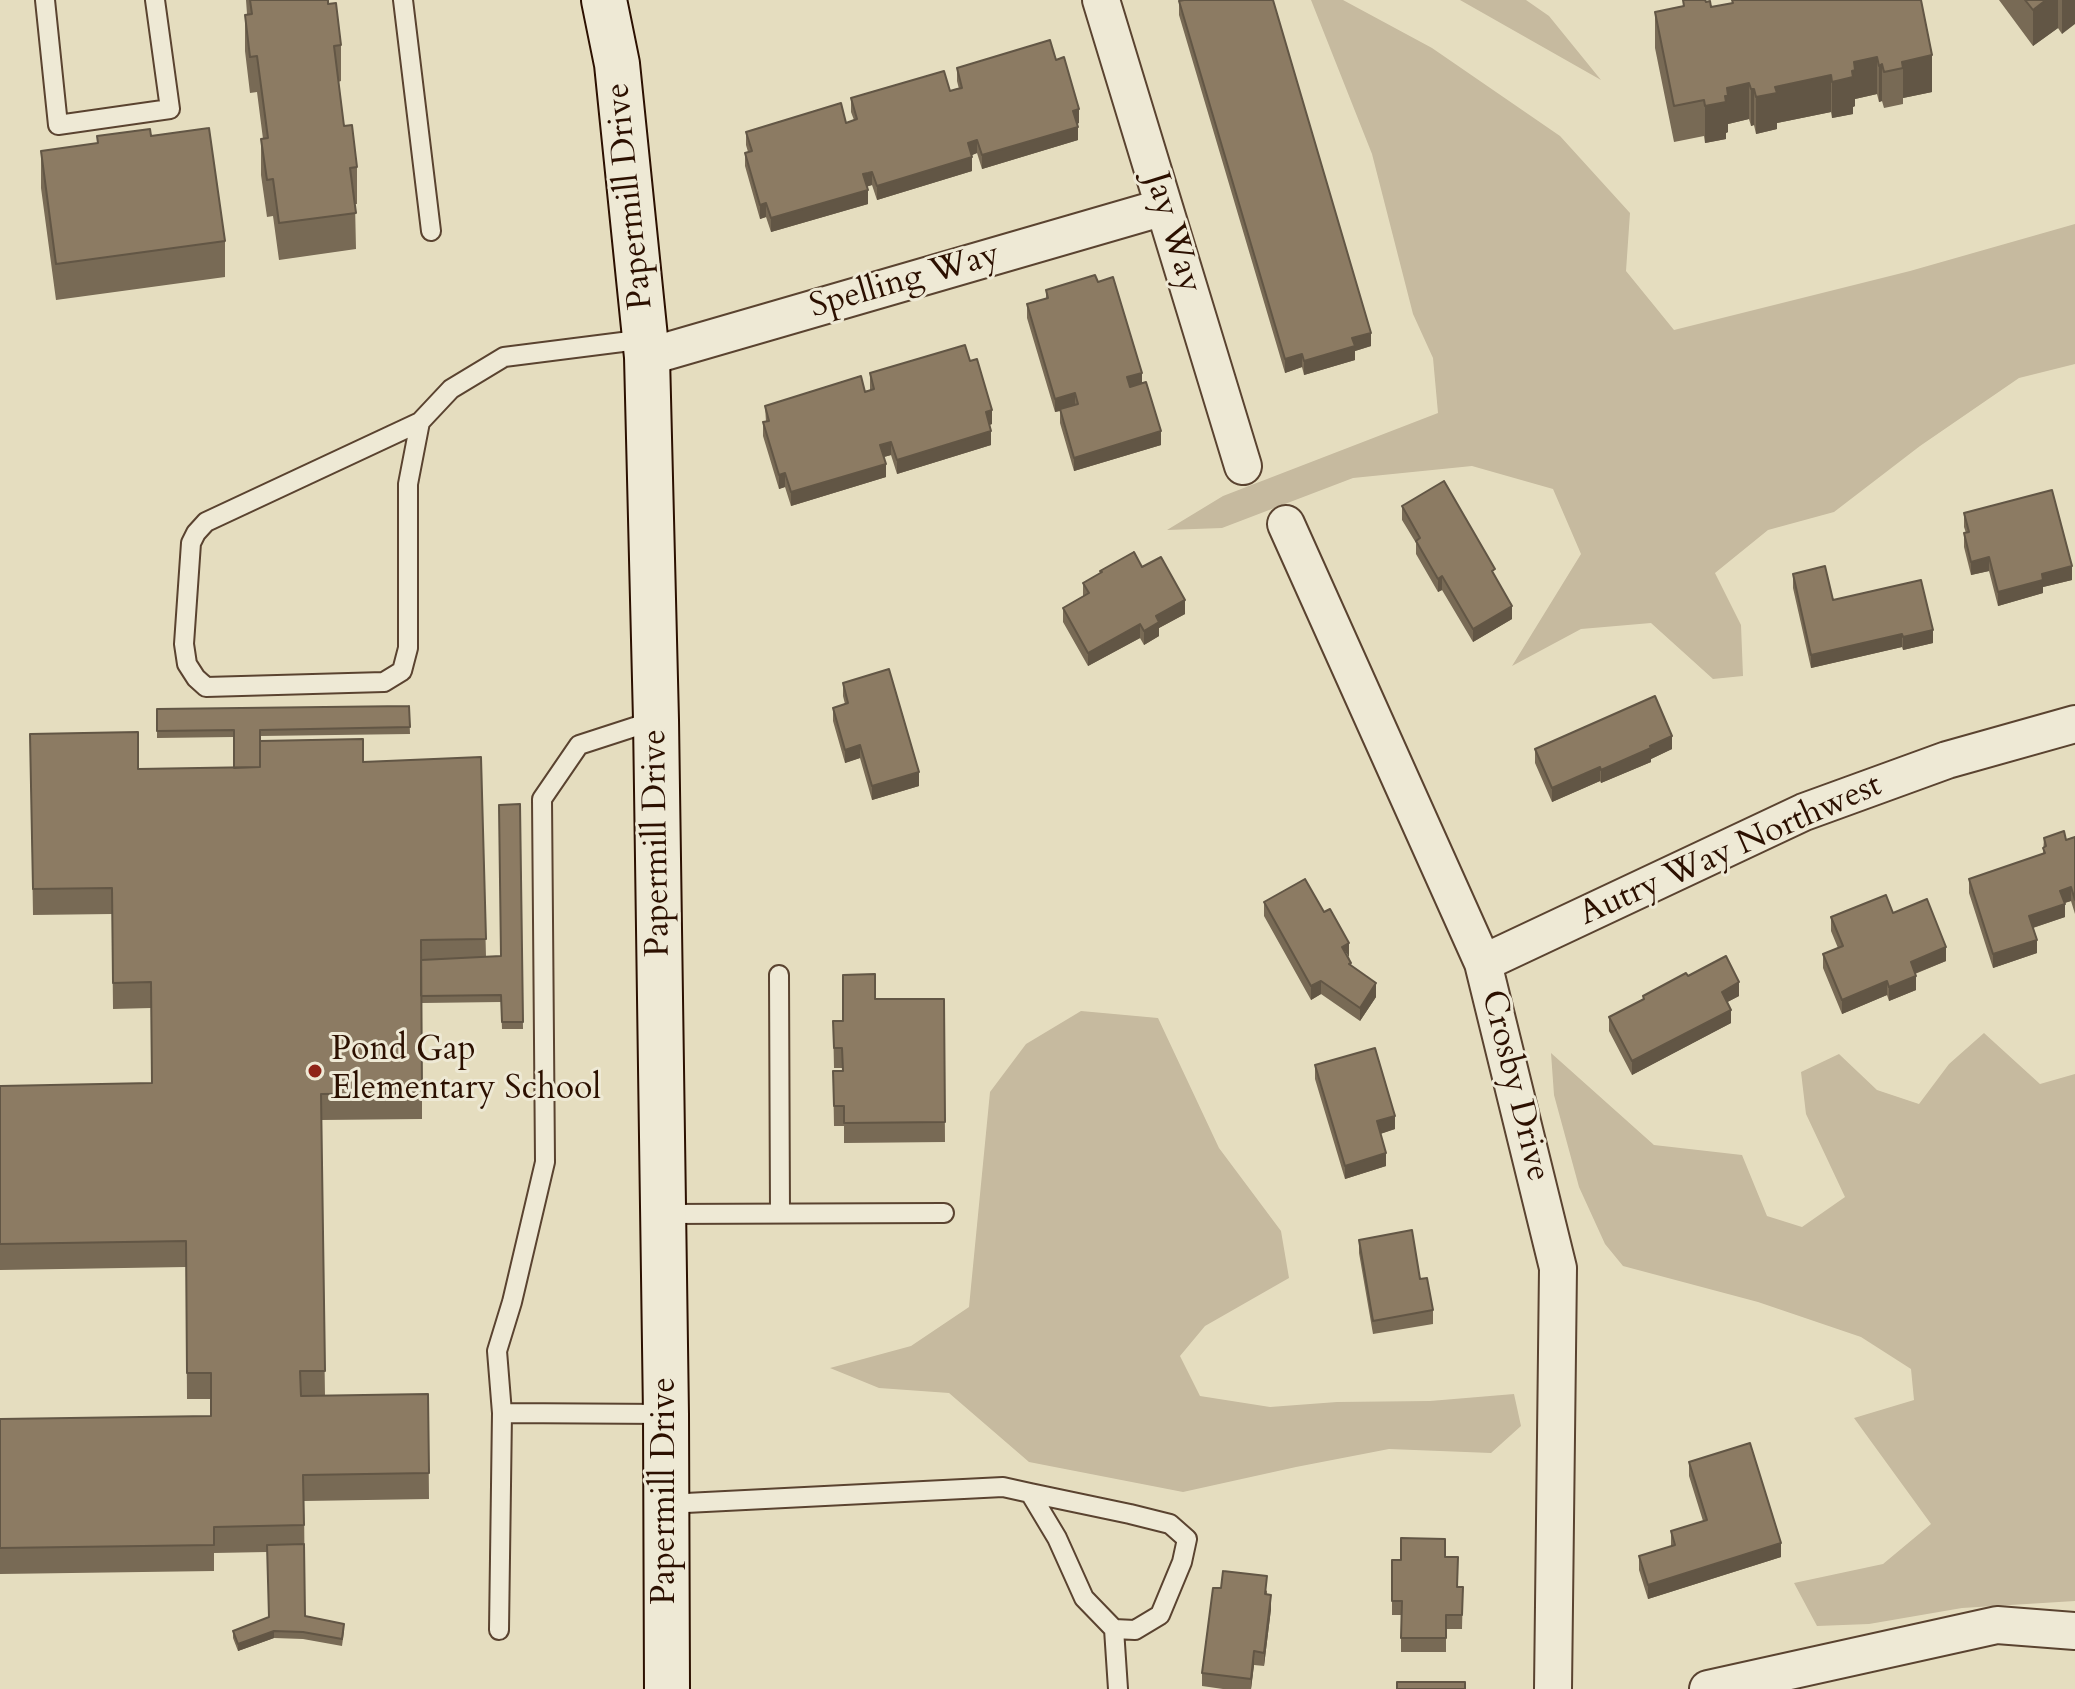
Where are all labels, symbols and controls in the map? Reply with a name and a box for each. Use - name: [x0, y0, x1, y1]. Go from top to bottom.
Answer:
- street label: Papermill Drive: [599, 81, 663, 311]
- street label: Jay Way: [1134, 168, 1210, 298]
- street label: Spelling Way: [806, 235, 1004, 329]
- street label: Papermill Drive: [636, 729, 680, 957]
- street label: Autry Way Northwest: [1574, 766, 1888, 936]
- street label: Crosby Drive: [1471, 986, 1557, 1186]
- place label: Pond Gap Elementary School: [331, 1031, 601, 1110]
- marker: Pond Gap Elementary School: [306, 1062, 324, 1080]
- street label: Papermill Drive: [646, 1377, 686, 1605]

